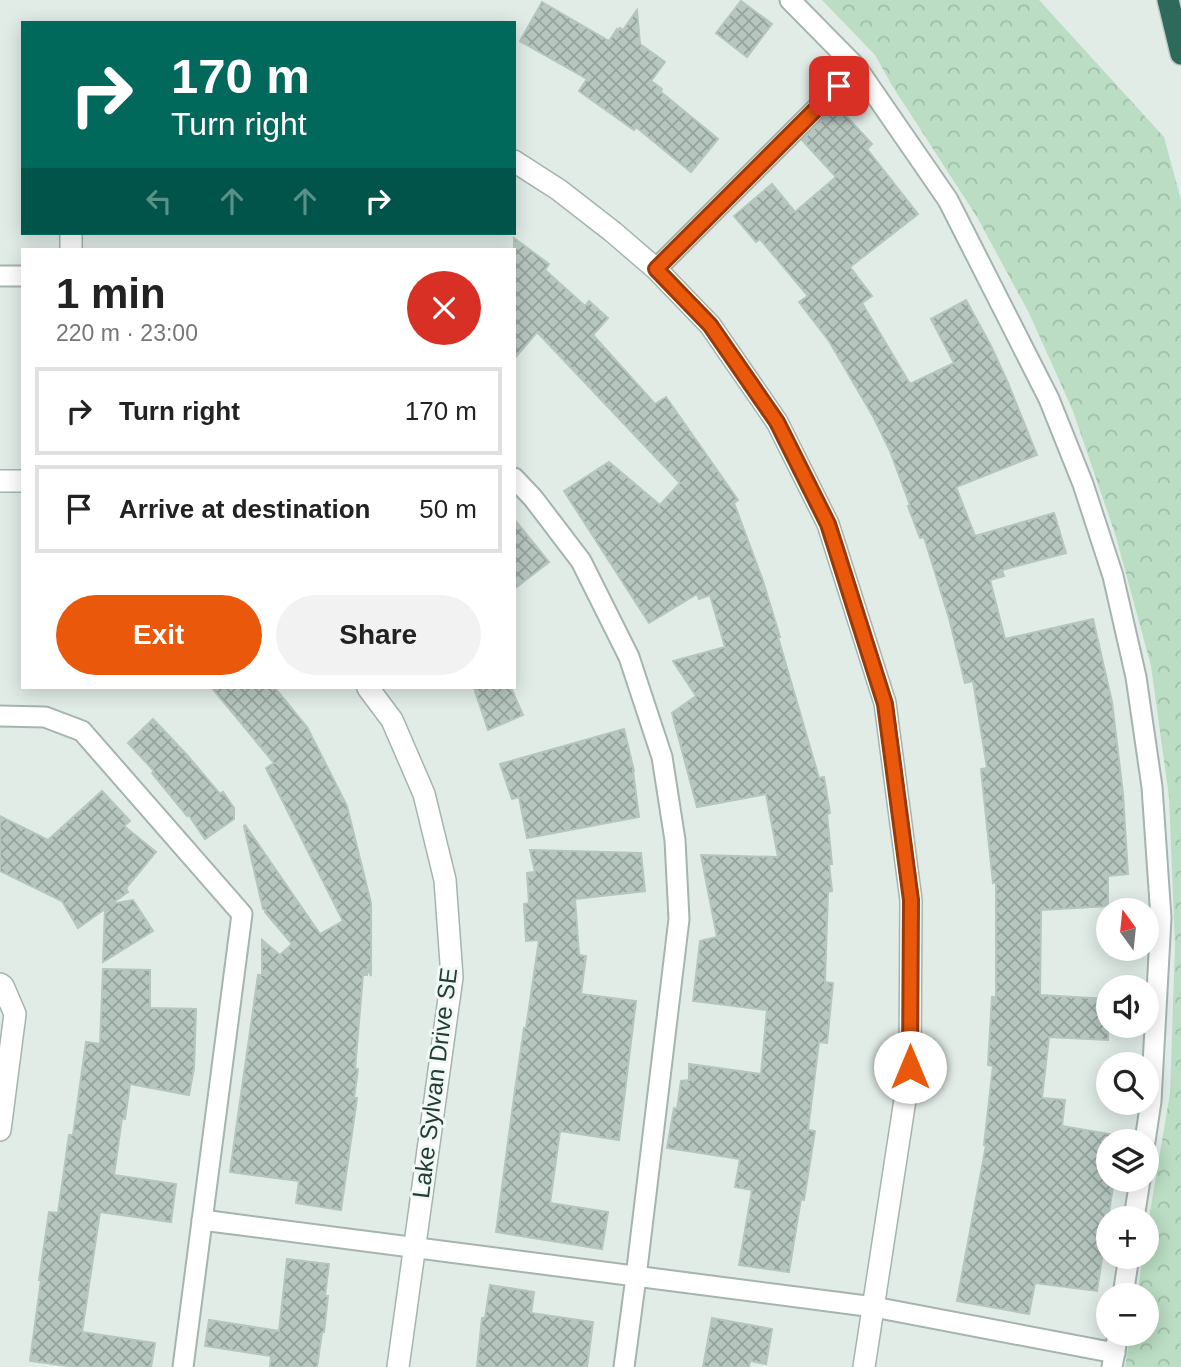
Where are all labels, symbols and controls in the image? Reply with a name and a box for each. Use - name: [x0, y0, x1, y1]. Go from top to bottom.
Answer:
- icon: right: [56, 49, 147, 140]
- text: 170 m: [171, 49, 310, 103]
- pin: [809, 56, 869, 116]
- icon: arrive: [820, 67, 858, 105]
- text: Turn right: [171, 106, 307, 142]
- icon: left: [140, 182, 178, 220]
- icon: ahead: [213, 182, 251, 220]
- icon: ahead: [286, 182, 324, 220]
- icon: right: [359, 182, 397, 220]
- text: 1 min: [56, 270, 166, 317]
- button: close: [407, 271, 481, 345]
- text: 220 m · 23:00: [56, 320, 198, 346]
- icon: right: [60, 392, 98, 430]
- text: Turn right: [119, 396, 240, 426]
- text: 170 m: [405, 396, 477, 426]
- icon: arrive: [60, 490, 98, 528]
- text: Arrive at destination: [119, 494, 370, 524]
- text: 50 m: [419, 494, 477, 524]
- button: Exit: [56, 595, 262, 675]
- button: Share: [276, 595, 481, 675]
- north arrow: [1096, 898, 1158, 961]
- map controls: [1096, 898, 1159, 1346]
- street label: Lake Sylvan Drive SE: [407, 966, 462, 1200]
- button: sound: [1096, 975, 1159, 1038]
- position arrow: [873, 1030, 947, 1104]
- button: search: [1096, 1052, 1159, 1115]
- button: layers: [1096, 1129, 1159, 1192]
- button: +: [1096, 1206, 1159, 1269]
- button: −: [1096, 1283, 1159, 1346]

